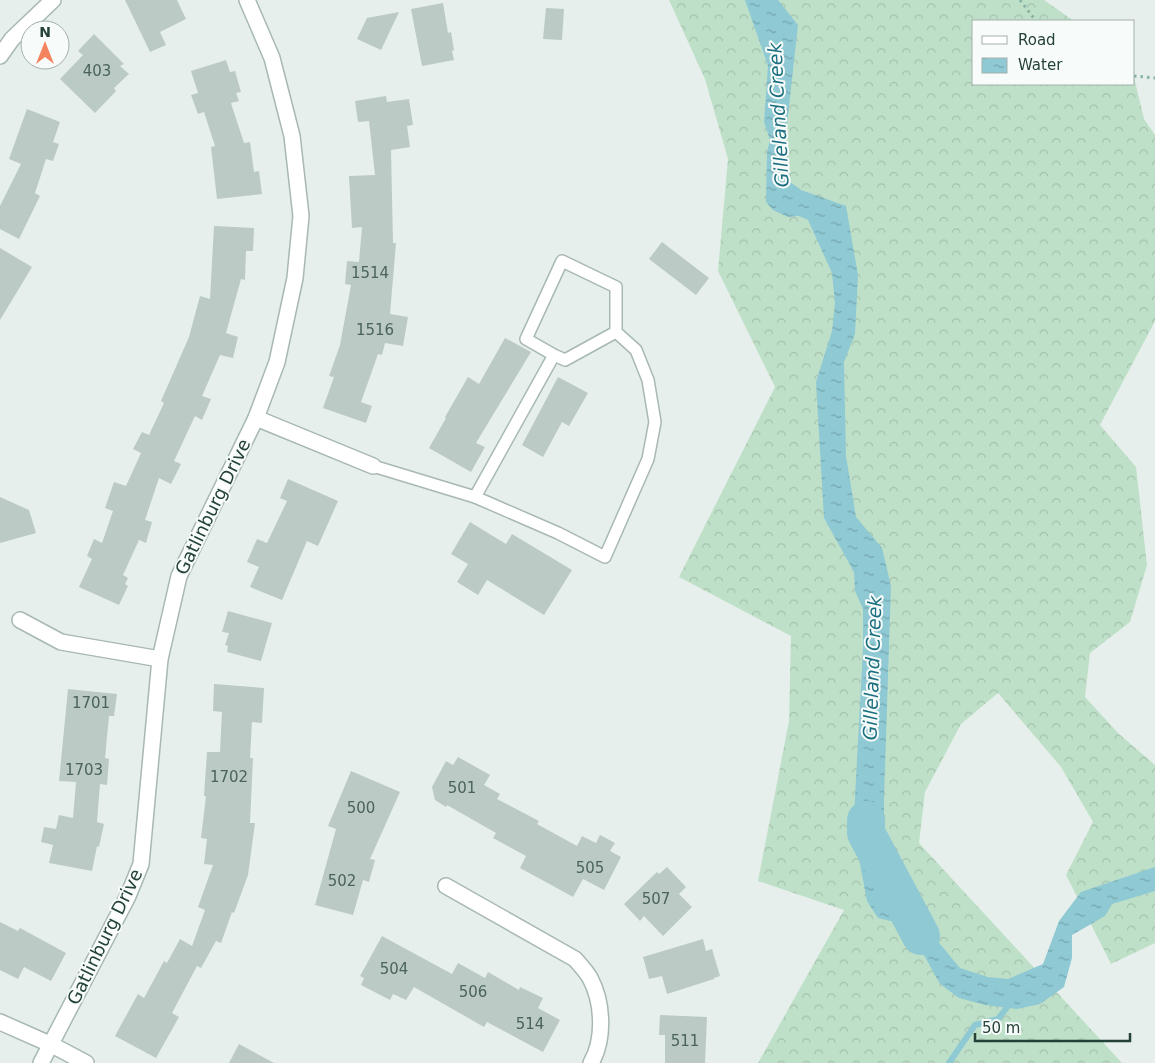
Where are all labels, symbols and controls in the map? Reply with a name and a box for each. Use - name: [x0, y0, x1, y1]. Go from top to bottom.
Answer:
- north arrow: [20, 20, 70, 70]
- legend: [972, 20, 1135, 85]
- text: N: [39, 24, 51, 40]
- text: Road: [1018, 31, 1056, 49]
- water label: Gilleland Creek: [763, 41, 793, 188]
- text: Water: [1018, 56, 1063, 74]
- house number: 403: [83, 62, 111, 80]
- house number: 1514: [351, 264, 389, 282]
- house number: 1516: [356, 321, 394, 339]
- street label: Gatlinburg Drive: [171, 435, 255, 578]
- water label: Gilleland Creek: [858, 594, 886, 741]
- house number: 1701: [72, 694, 110, 712]
- house number: 1703: [65, 761, 103, 779]
- house number: 1702: [210, 768, 248, 786]
- house number: 501: [448, 779, 476, 797]
- house number: 500: [347, 799, 375, 817]
- house number: 505: [576, 859, 604, 877]
- street label: Gatlinburg Drive: [63, 865, 147, 1008]
- house number: 502: [328, 872, 356, 890]
- house number: 507: [642, 890, 670, 908]
- house number: 504: [380, 960, 408, 978]
- house number: 506: [459, 983, 487, 1001]
- scale bar: [975, 1010, 1130, 1042]
- house number: 514: [516, 1015, 544, 1033]
- text: 50 m: [982, 1019, 1020, 1037]
- house number: 511: [671, 1032, 699, 1050]

